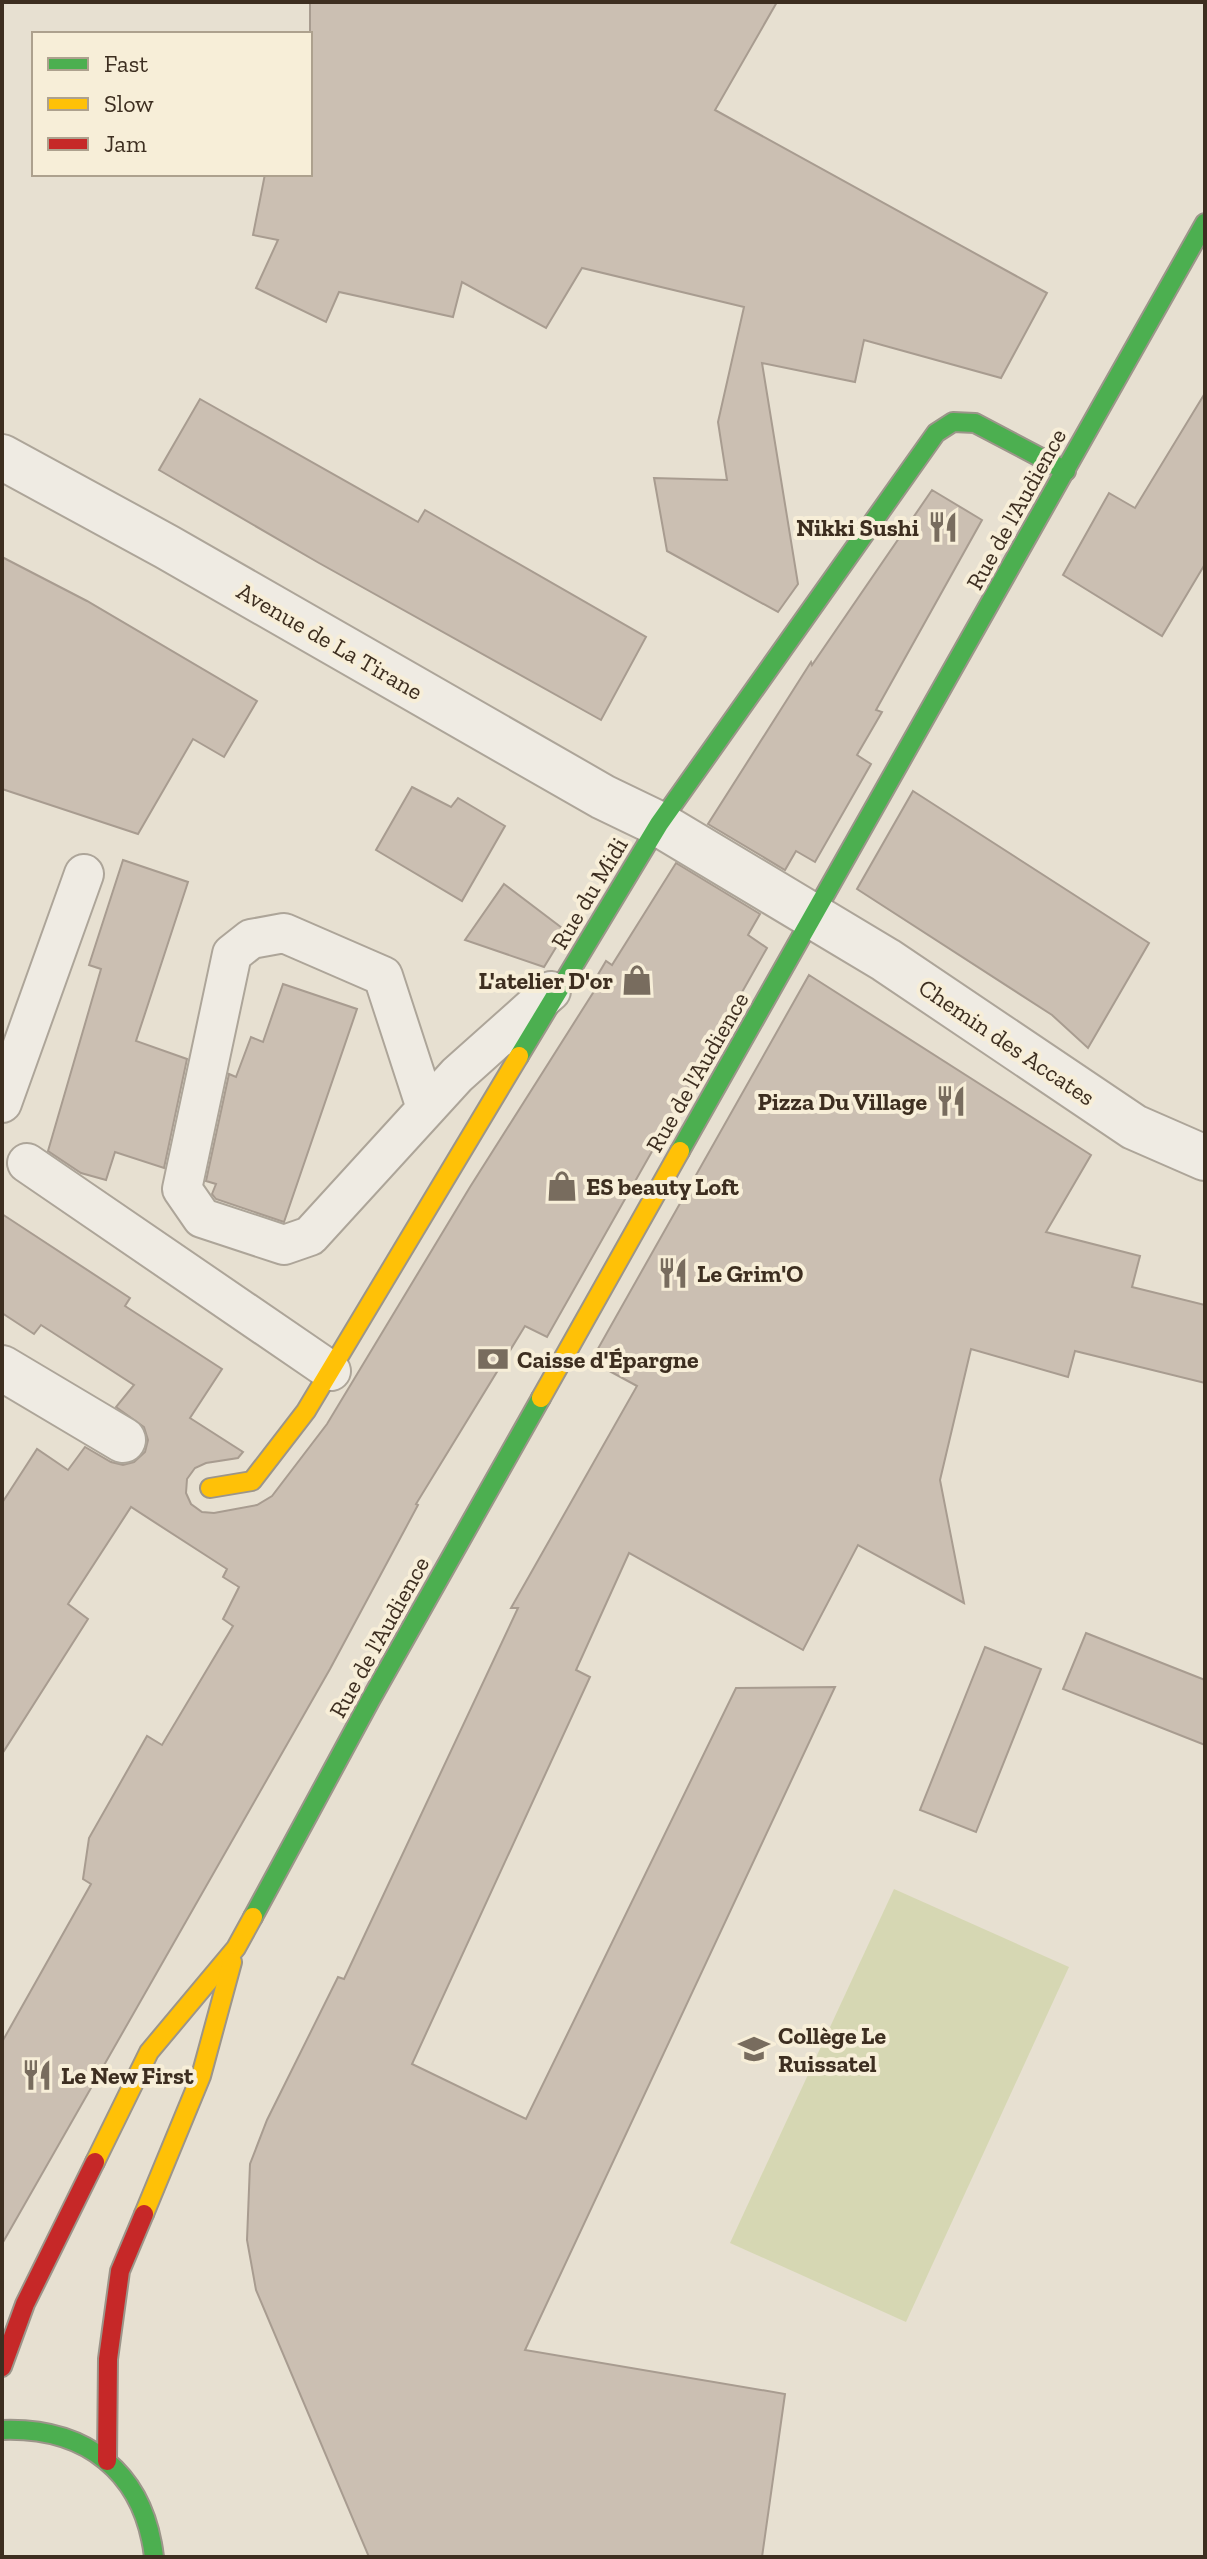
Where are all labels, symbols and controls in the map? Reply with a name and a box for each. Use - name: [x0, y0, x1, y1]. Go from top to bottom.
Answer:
- legend: [32, 32, 312, 176]
- text: Fast: [104, 49, 148, 78]
- text: Slow: [104, 89, 154, 118]
- text: Jam: [104, 129, 147, 158]
- street label: Rue de l'Audience: [960, 423, 1072, 595]
- restaurant icon: Nikki Sushi: [926, 510, 960, 544]
- place label: Nikki Sushi: [796, 513, 919, 542]
- street label: Avenue de La Tirane: [232, 576, 428, 706]
- street label: Rue du Midi: [544, 832, 634, 954]
- shop icon: L'atelier D'or: [620, 963, 654, 997]
- place label: L'atelier D'or: [478, 966, 613, 995]
- street label: Chemin des Accates: [913, 972, 1101, 1112]
- street label: Rue de l'Audience: [639, 987, 755, 1157]
- restaurant icon: Pizza Du Village: [934, 1084, 968, 1118]
- place label: Pizza Du Village: [757, 1087, 927, 1116]
- shop icon: ES beauty Loft: [545, 1169, 579, 1203]
- place label: ES beauty Loft: [586, 1172, 739, 1201]
- restaurant icon: Le Grim'O: [656, 1256, 690, 1290]
- place label: Le Grim'O: [697, 1259, 803, 1288]
- bank icon: Caisse d'Épargne: [476, 1342, 510, 1376]
- place label: Caisse d'Épargne: [517, 1345, 699, 1374]
- street label: Rue de l'Audience: [323, 1551, 435, 1723]
- place label: Collège Le Ruissatel: [778, 2021, 886, 2078]
- school or university icon: Collège Le Ruissatel: [737, 2032, 771, 2066]
- restaurant icon: Le New First: [20, 2058, 54, 2092]
- place label: Le New First: [61, 2061, 194, 2090]

